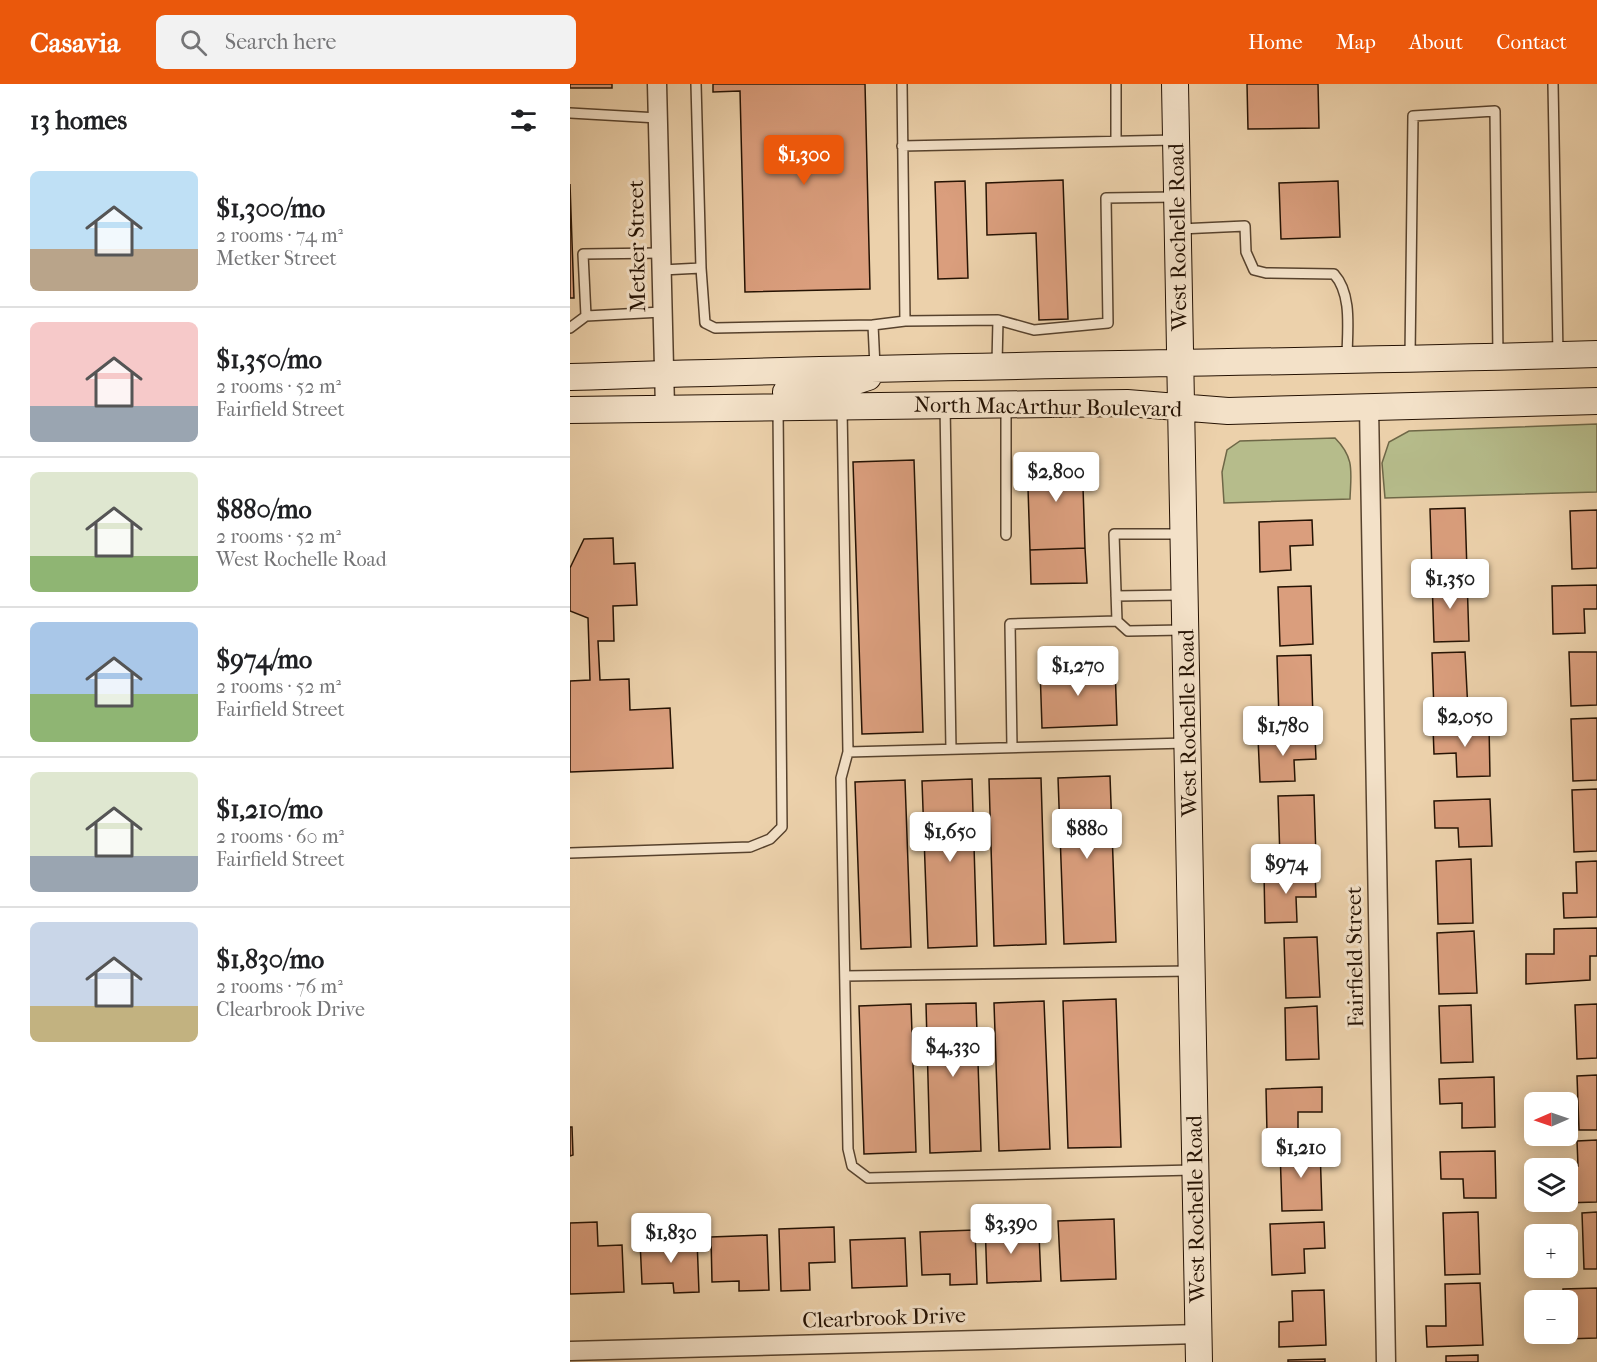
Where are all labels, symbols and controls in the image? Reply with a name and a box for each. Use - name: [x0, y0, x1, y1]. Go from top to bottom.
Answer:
- search box: [156, 15, 576, 69]
- text: Casavia: [30, 26, 120, 59]
- icon: search: [177, 26, 210, 59]
- text: Search here: [225, 29, 336, 55]
- text: Home: [1248, 30, 1303, 54]
- text: Map: [1336, 30, 1376, 54]
- text: About: [1409, 30, 1463, 54]
- text: Contact: [1496, 30, 1567, 54]
- icon: filters: [507, 104, 540, 137]
- text: 13 homes: [30, 105, 127, 136]
- pin: $1,300: [755, 135, 853, 186]
- street label: West Rochelle Road: [1163, 142, 1193, 332]
- text: $1,300: [778, 143, 830, 166]
- street label: Metker Street: [623, 179, 651, 313]
- text: $1,300/mo: [216, 193, 325, 224]
- icon: home: [78, 195, 150, 267]
- text: 2 rooms · 74 m²: [216, 224, 343, 247]
- text: Metker Street: [216, 247, 337, 270]
- text: $1,350/mo: [216, 344, 322, 375]
- icon: home: [78, 346, 150, 418]
- text: 2 rooms · 52 m²: [216, 375, 341, 398]
- street label: North MacArthur Boulevard: [914, 392, 1183, 422]
- text: Fairfield Street: [216, 398, 345, 421]
- pin: $2,800: [1007, 452, 1105, 503]
- text: $2,800: [1027, 460, 1085, 483]
- text: $880/mo: [216, 494, 312, 525]
- icon: home: [78, 496, 150, 568]
- text: 2 rooms · 52 m²: [216, 525, 341, 548]
- text: West Rochelle Road: [216, 548, 387, 571]
- pin: $1,350: [1401, 559, 1499, 610]
- text: $1,350: [1425, 567, 1475, 590]
- street label: West Rochelle Road: [1173, 628, 1203, 818]
- text: $974/mo: [216, 644, 312, 675]
- icon: home: [78, 646, 150, 718]
- pin: $1,270: [1029, 646, 1127, 697]
- text: $1,270: [1051, 654, 1105, 677]
- text: 2 rooms · 52 m²: [216, 675, 341, 698]
- pin: $2,050: [1416, 697, 1514, 748]
- text: Fairfield Street: [216, 698, 345, 721]
- text: $2,050: [1437, 705, 1493, 728]
- pin: $1,780: [1234, 706, 1332, 757]
- text: $1,780: [1257, 714, 1309, 737]
- text: $1,210/mo: [216, 794, 323, 825]
- icon: home: [78, 796, 150, 868]
- pin: $880: [1051, 809, 1123, 860]
- pin: $1,650: [901, 812, 999, 863]
- text: $880: [1066, 817, 1108, 840]
- text: $1,650: [924, 820, 976, 843]
- text: 2 rooms · 60 m²: [216, 825, 344, 848]
- pin: $974: [1250, 844, 1322, 895]
- text: Fairfield Street: [216, 848, 345, 871]
- text: $974: [1265, 852, 1307, 875]
- street label: Fairfield Street: [1341, 886, 1369, 1028]
- text: $1,830/mo: [216, 944, 324, 975]
- icon: home: [78, 946, 150, 1018]
- text: 2 rooms · 76 m²: [216, 975, 343, 998]
- text: Clearbrook Drive: [216, 998, 365, 1021]
- pin: $4,330: [904, 1027, 1002, 1078]
- text: $4,330: [926, 1035, 980, 1058]
- north arrow: [1524, 1092, 1578, 1146]
- map controls: [1524, 1092, 1578, 1344]
- street label: West Rochelle Road: [1181, 1114, 1211, 1304]
- pin: $1,210: [1252, 1128, 1350, 1179]
- text: $1,210: [1276, 1136, 1326, 1159]
- button: layers: [1524, 1158, 1578, 1212]
- pin: $3,390: [962, 1204, 1060, 1255]
- text: $3,390: [985, 1212, 1037, 1235]
- pin: $1,830: [622, 1213, 720, 1264]
- text: $1,830: [645, 1221, 697, 1244]
- button: +: [1524, 1224, 1578, 1278]
- button: −: [1524, 1290, 1578, 1344]
- street label: Clearbrook Drive: [802, 1302, 966, 1334]

